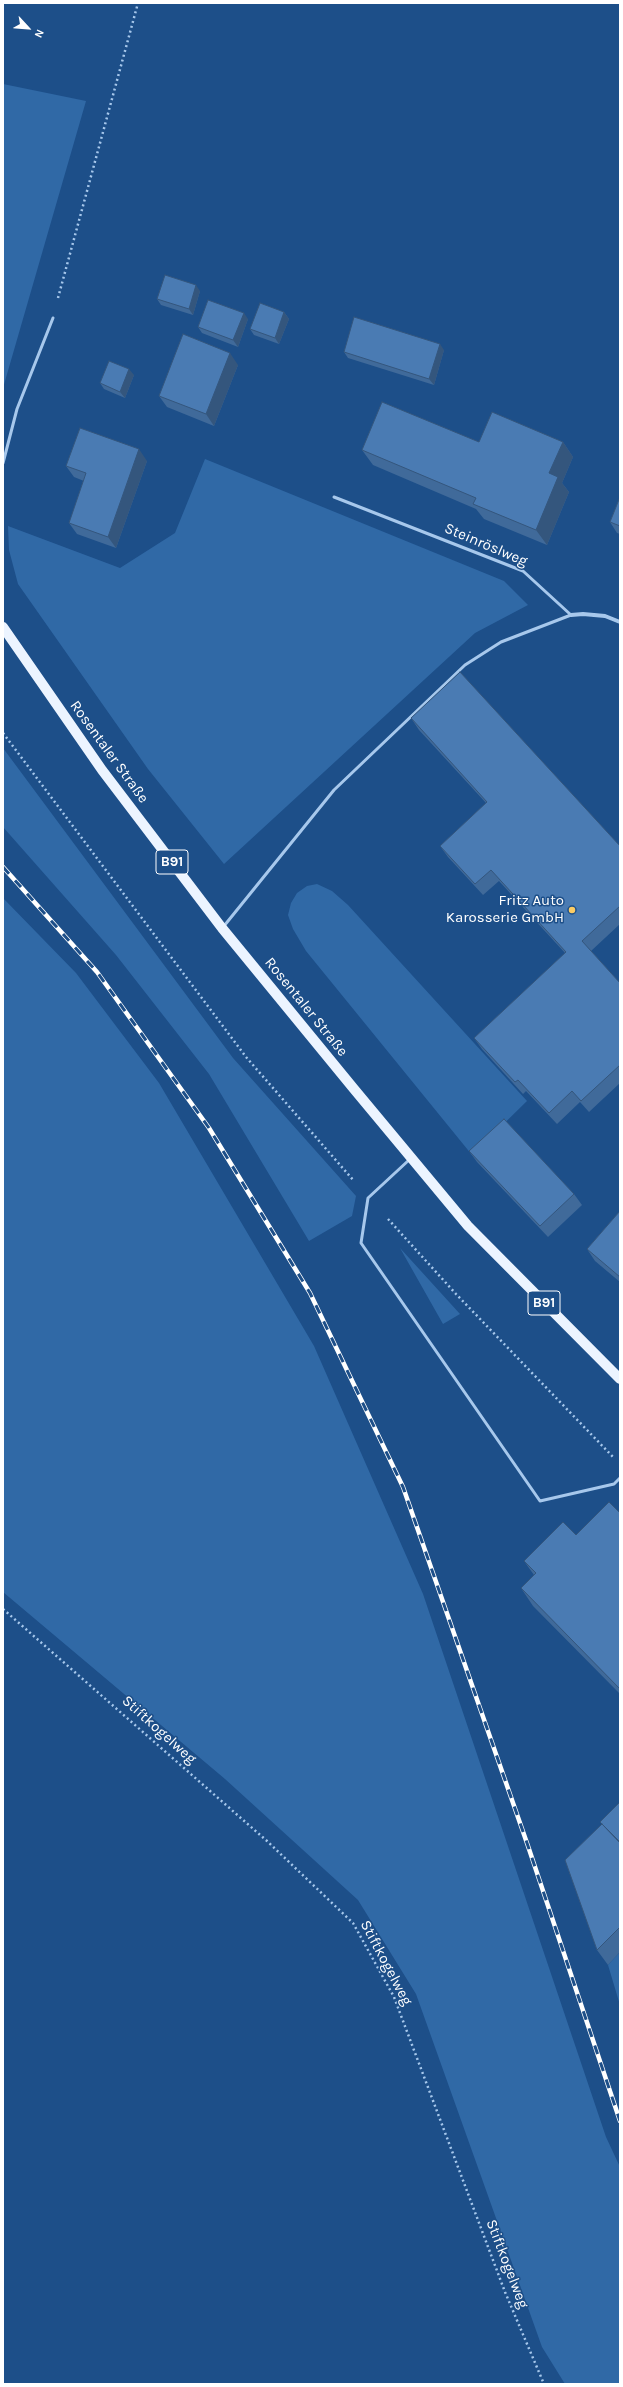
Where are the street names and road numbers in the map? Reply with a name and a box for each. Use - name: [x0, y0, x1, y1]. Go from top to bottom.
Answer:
- street label: Steinröslweg: [442, 519, 530, 571]
- street label: Rosentaler Straße: [66, 697, 152, 807]
- road number: B91: [156, 850, 188, 874]
- street label: Rosentaler Straße: [261, 954, 351, 1060]
- road number: B91: [528, 1291, 560, 1315]
- street label: Stiftkogelweg: [118, 1692, 200, 1768]
- street label: Stiftkogelweg: [356, 1917, 416, 2009]
- street label: Stiftkogelweg: [482, 2217, 532, 2311]

